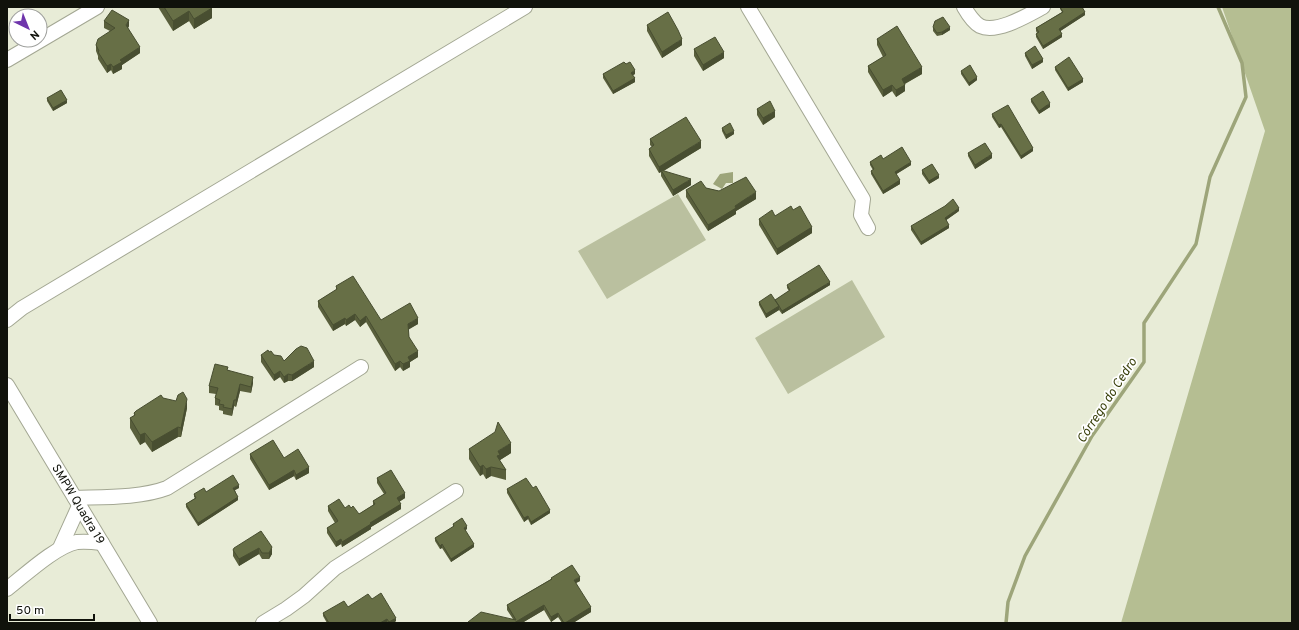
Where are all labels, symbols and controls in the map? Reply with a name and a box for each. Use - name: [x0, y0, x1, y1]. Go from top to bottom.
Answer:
- north arrow: [8, 8, 48, 48]
- text: N: [26, 27, 42, 42]
- water label: Córrego do Cedro: [1074, 355, 1141, 447]
- street label: SMPW Quadra 19: [47, 462, 108, 548]
- scale bar: [10, 596, 94, 622]
- text: 50 m: [16, 603, 44, 619]

